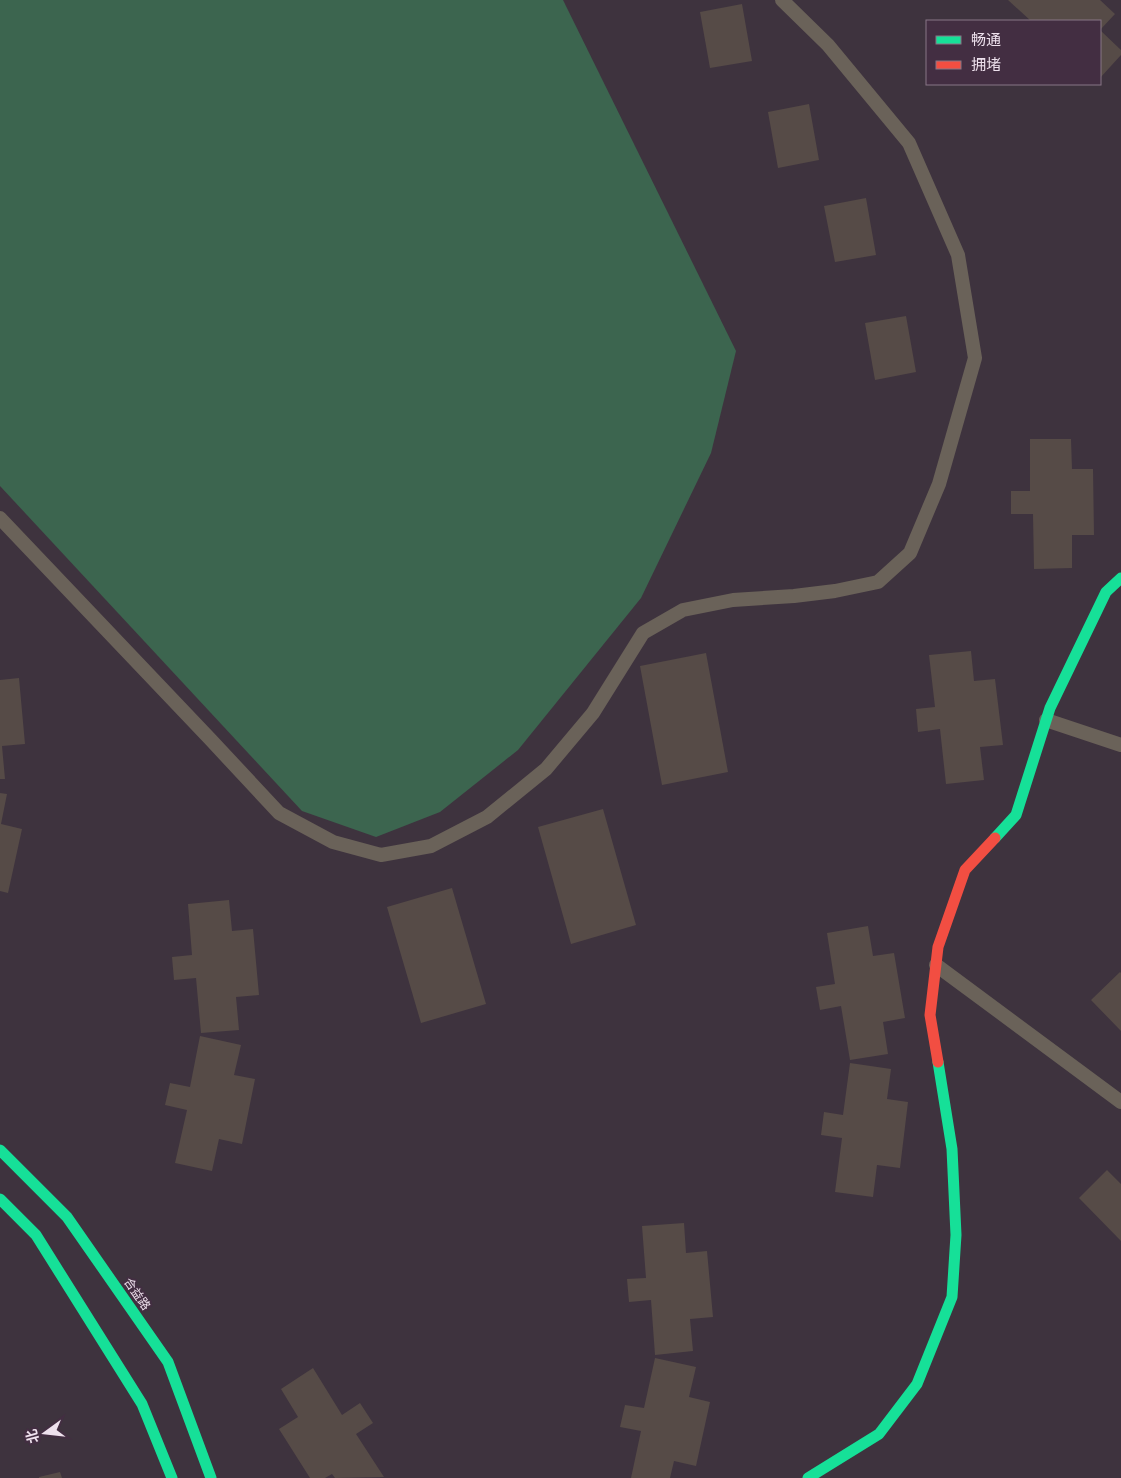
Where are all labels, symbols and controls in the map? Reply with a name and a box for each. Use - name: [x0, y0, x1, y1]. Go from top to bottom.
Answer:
- legend: [926, 20, 1101, 85]
- text: 畅通: [971, 30, 1001, 48]
- text: 拥堵: [971, 55, 1001, 73]
- street label: 合益路: [121, 1275, 154, 1313]
- north arrow: [20, 1408, 70, 1458]
- text: 北: [22, 1428, 42, 1445]

